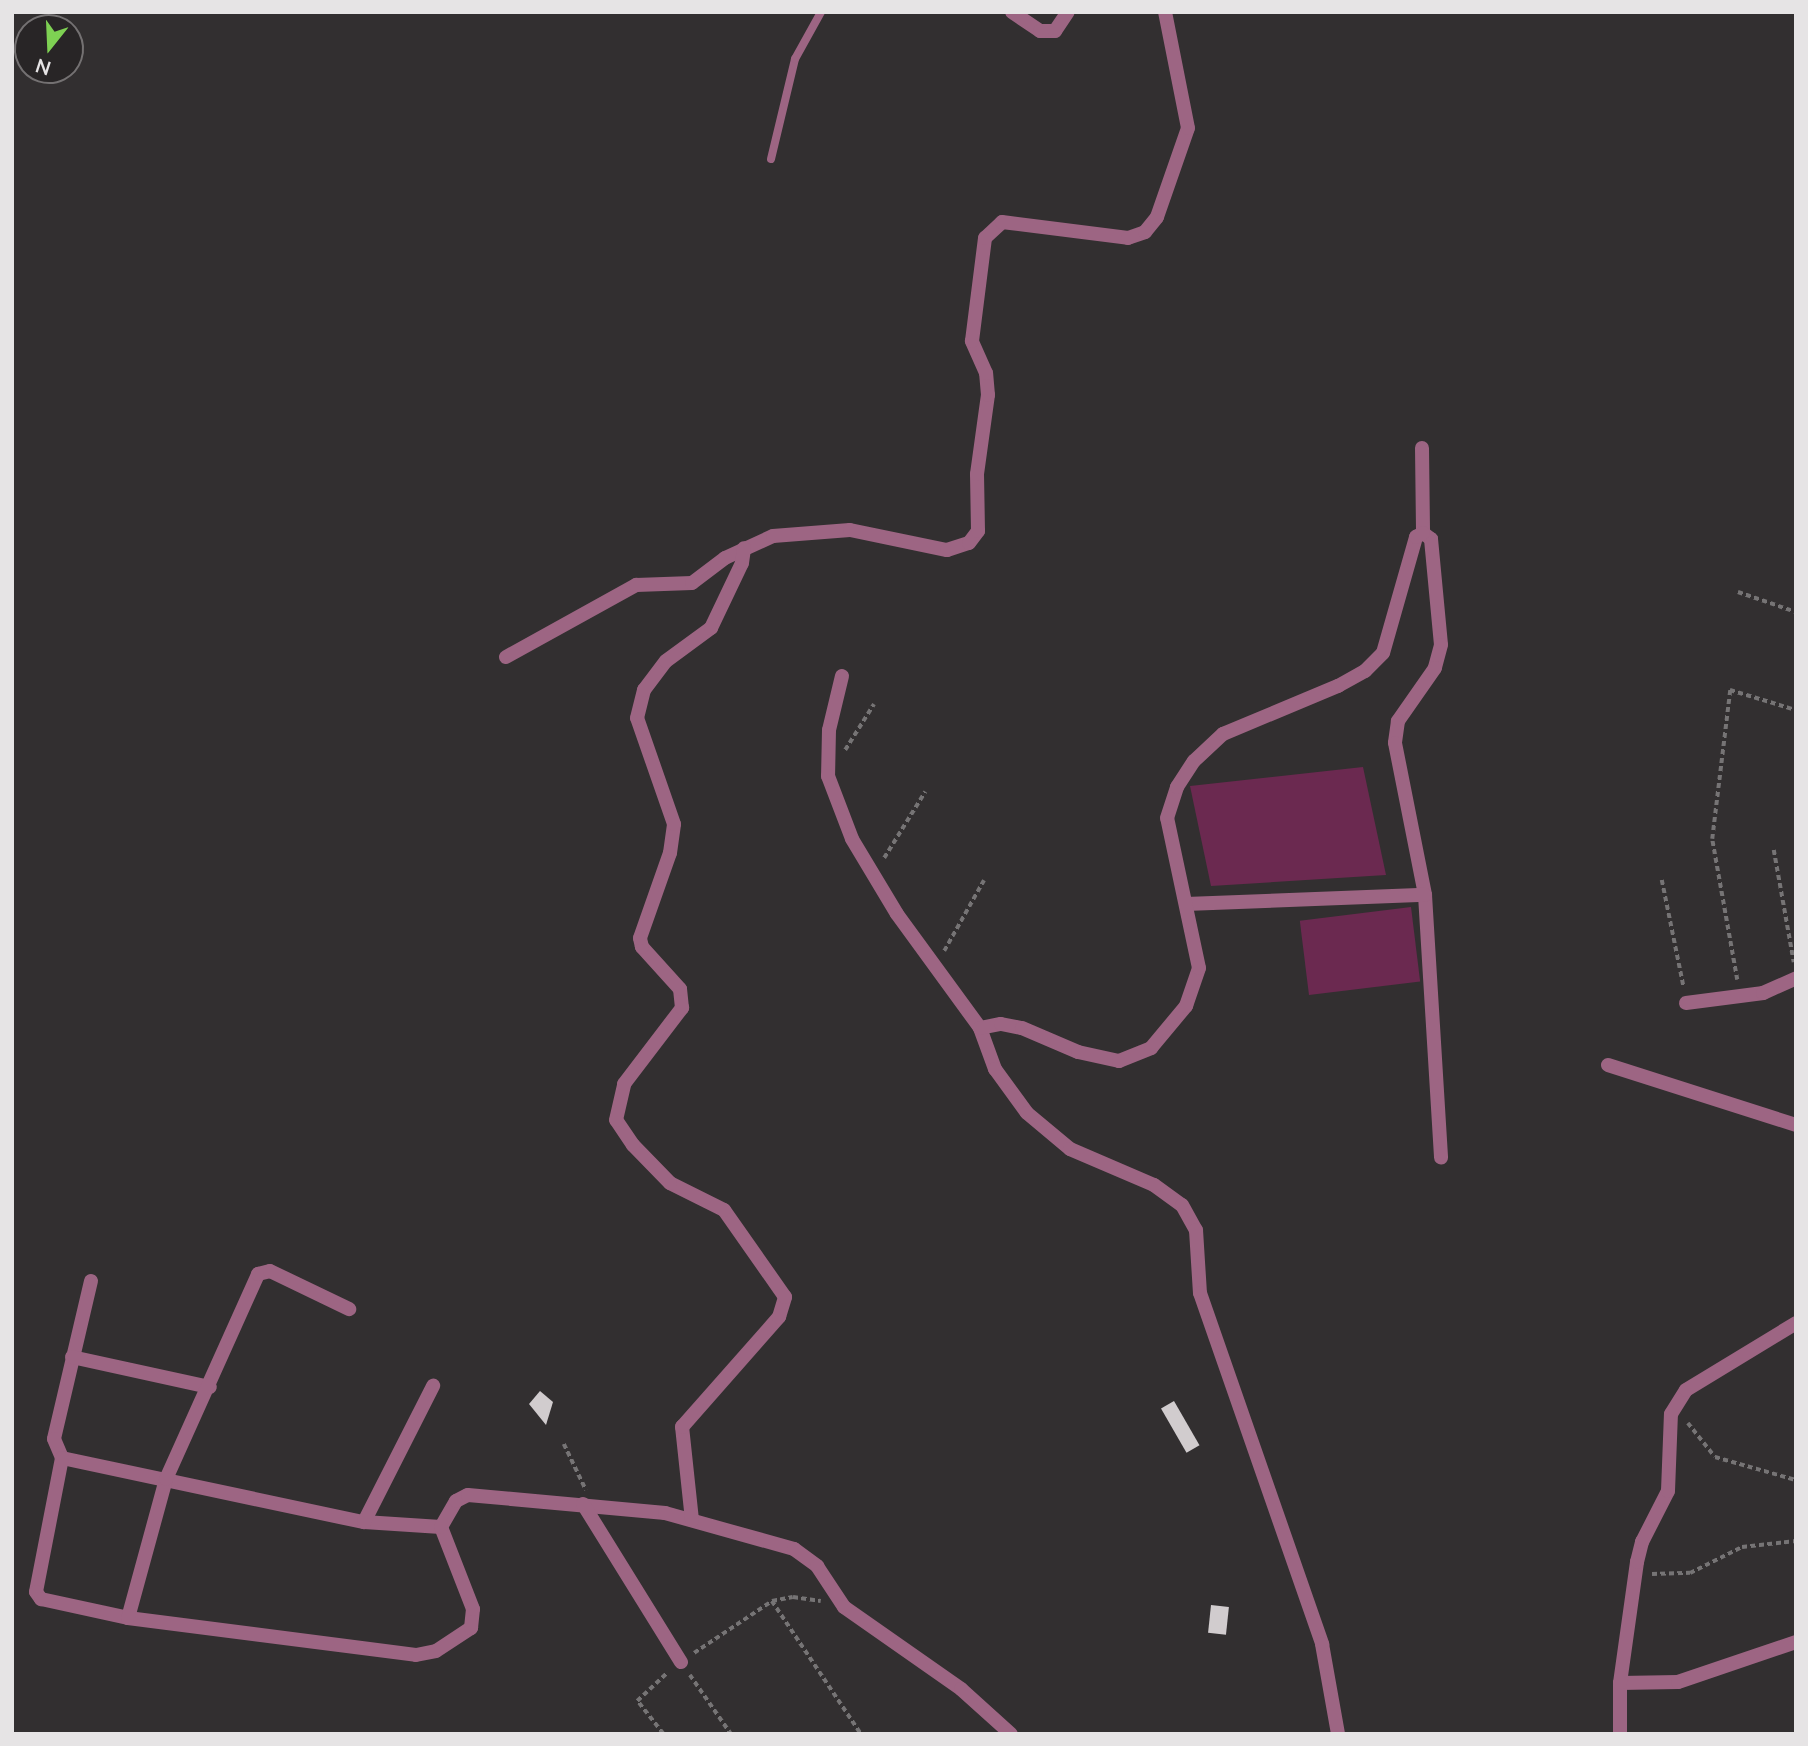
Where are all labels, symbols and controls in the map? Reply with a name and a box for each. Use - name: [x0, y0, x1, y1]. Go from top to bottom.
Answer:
- north arrow: [14, 14, 84, 84]
- text: N: [32, 54, 53, 81]

